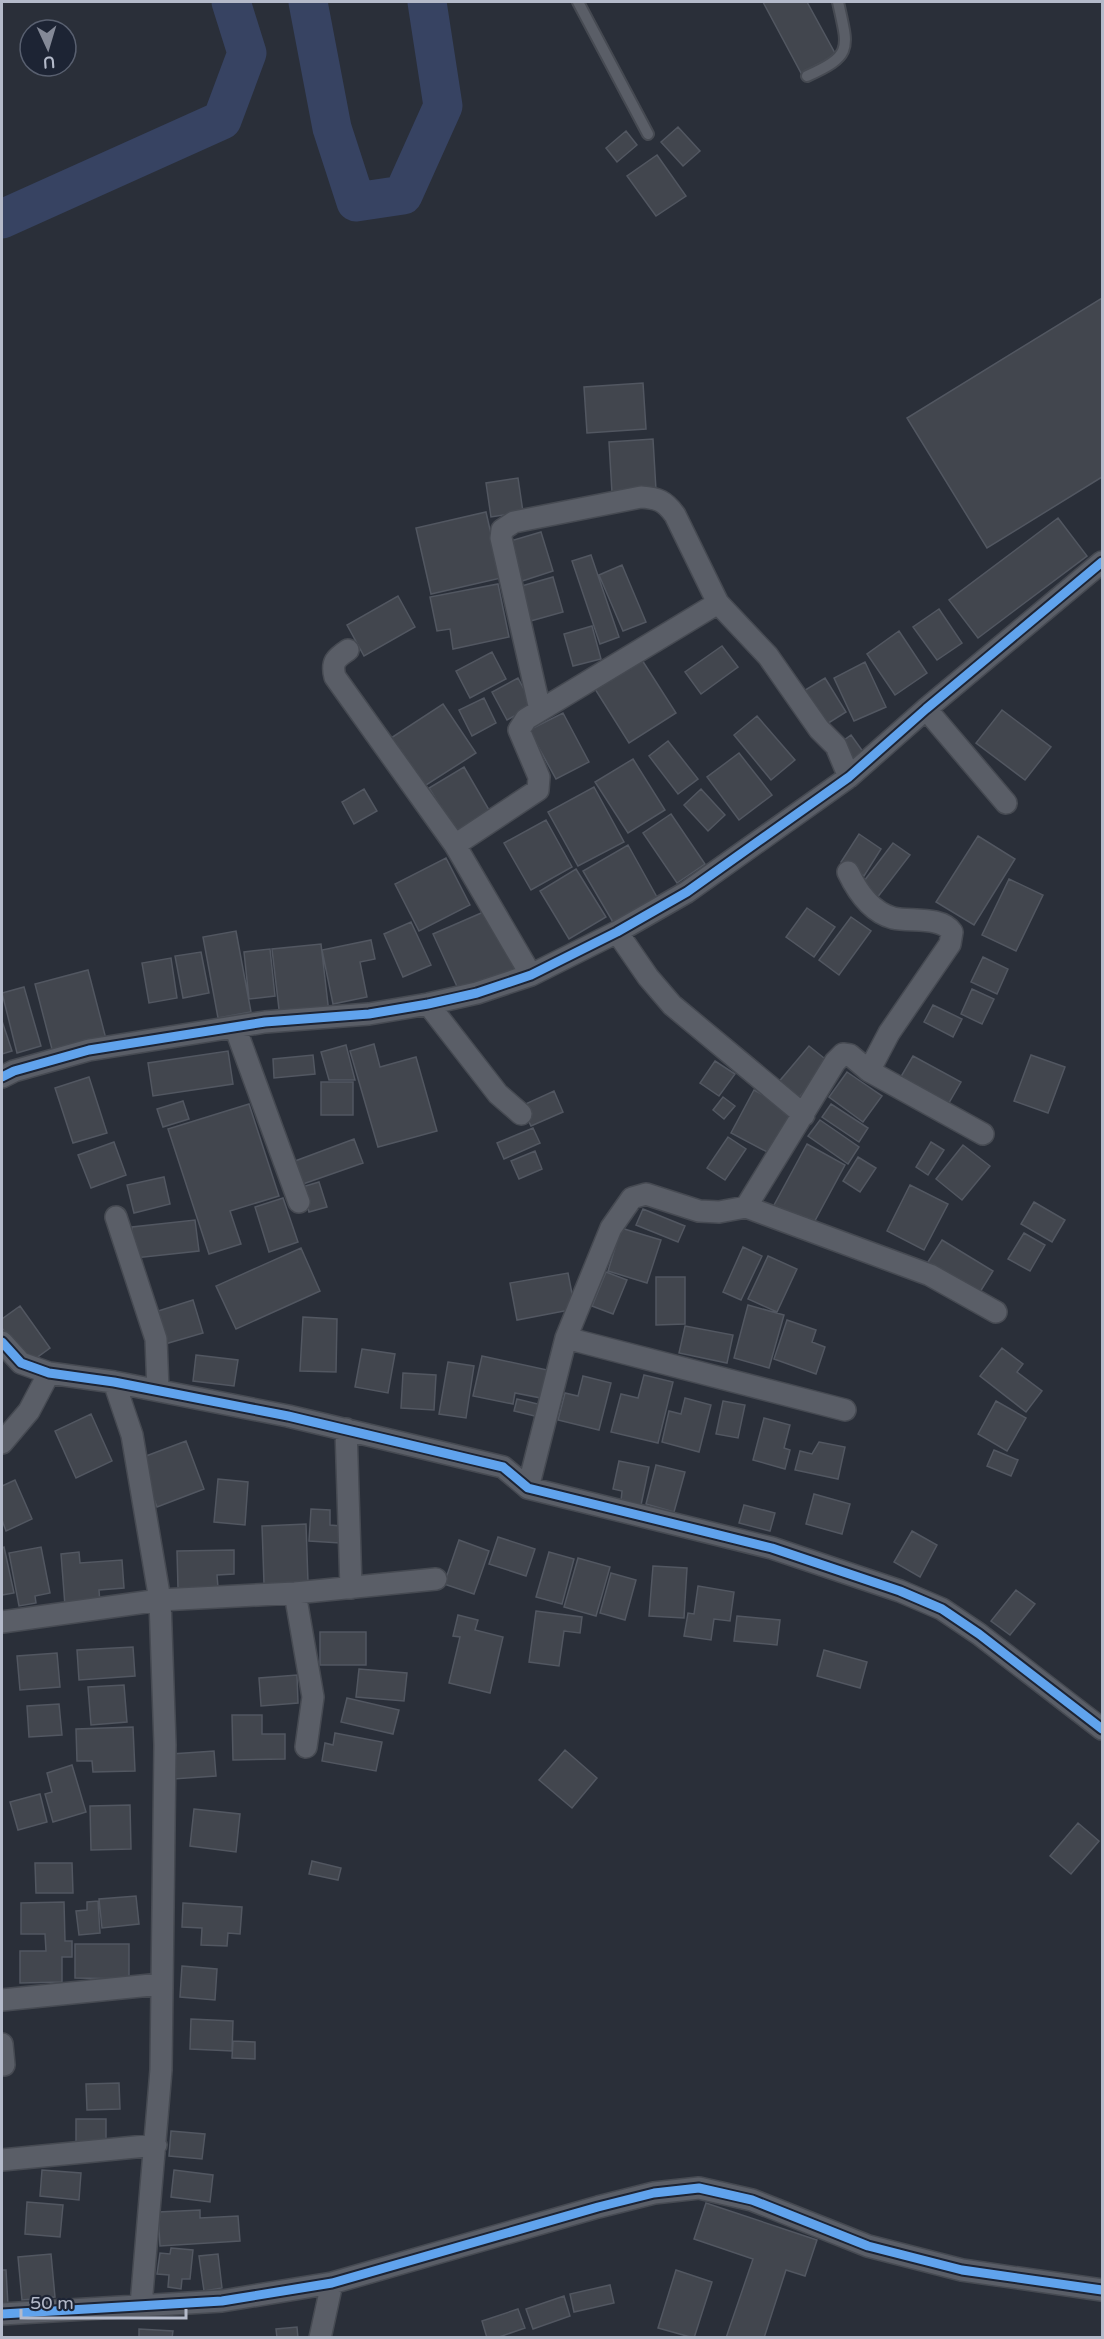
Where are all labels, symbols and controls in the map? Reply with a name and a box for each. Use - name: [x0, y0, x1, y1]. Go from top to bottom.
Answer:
- north arrow: [18, 18, 78, 78]
- text: U: [42, 52, 56, 72]
- scale bar: [21, 2282, 186, 2320]
- text: 50 m: [30, 2292, 74, 2314]

